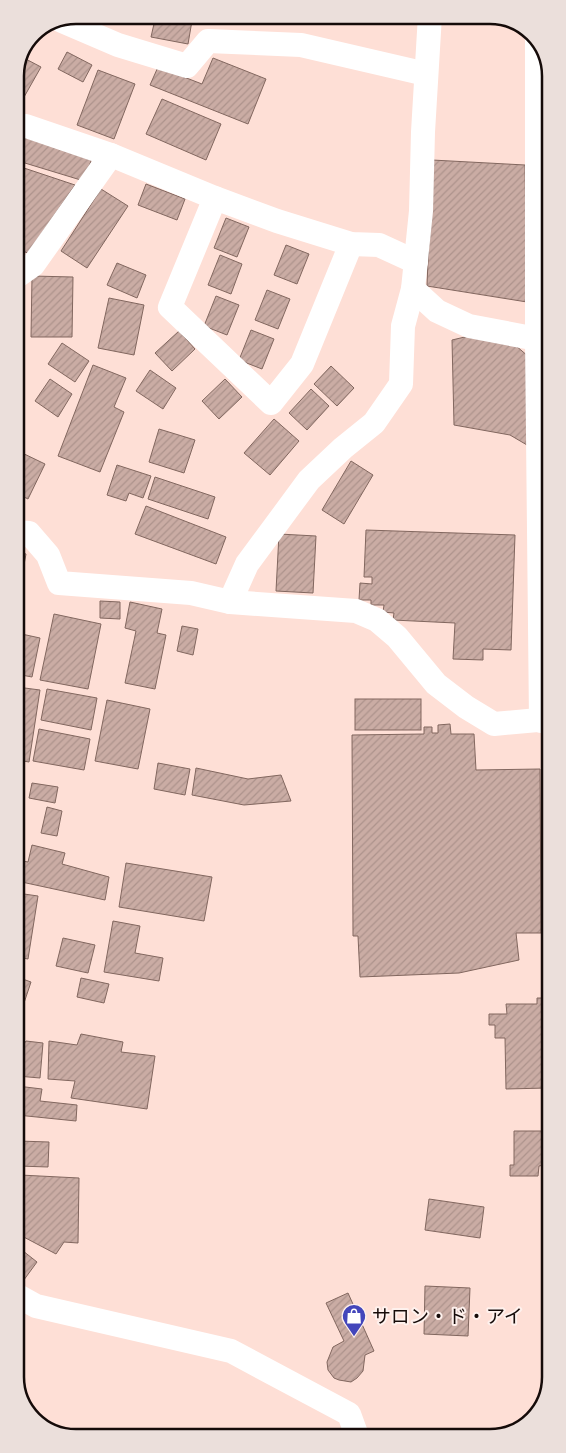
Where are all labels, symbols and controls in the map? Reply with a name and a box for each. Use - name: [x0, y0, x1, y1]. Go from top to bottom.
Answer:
- shop icon: サロン・ド・アイ: [341, 1303, 367, 1337]
- place label: サロン・ド・アイ: [372, 1303, 523, 1330]

